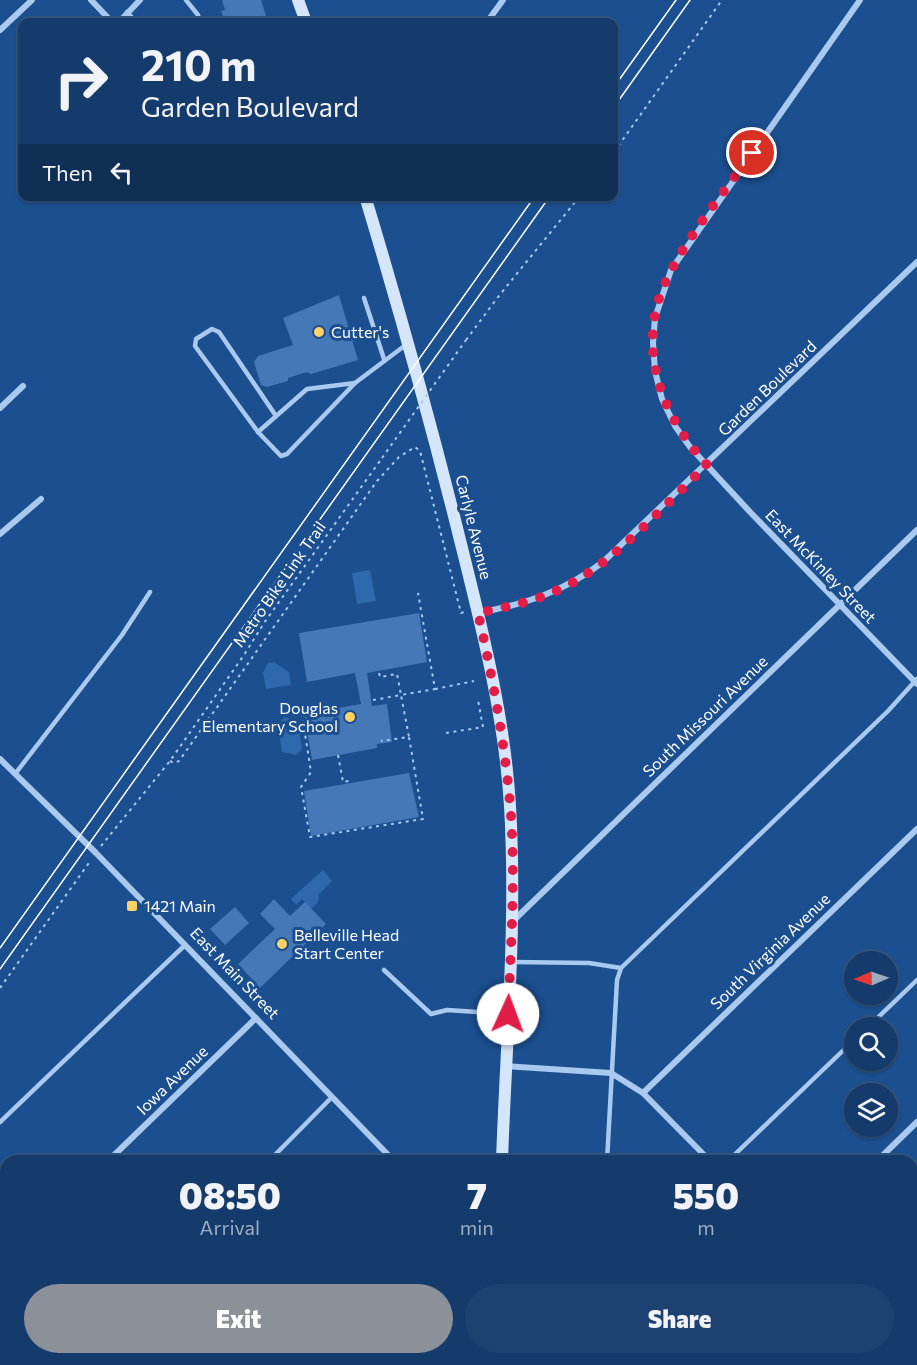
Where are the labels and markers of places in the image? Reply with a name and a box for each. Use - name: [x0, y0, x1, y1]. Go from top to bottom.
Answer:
- pin: [726, 127, 777, 178]
- place label: Cutter's: [331, 322, 389, 341]
- marker: Cutter's: [312, 325, 326, 339]
- place label: Douglas Elementary School: [202, 698, 338, 735]
- marker: Douglas Elementary School: [343, 710, 357, 724]
- place label: 1421 Main: [144, 896, 216, 915]
- marker: 1421 Main: [125, 899, 139, 913]
- place label: Belleville Head Start Center: [294, 925, 399, 962]
- marker: Belleville Head Start Center: [275, 937, 289, 951]

